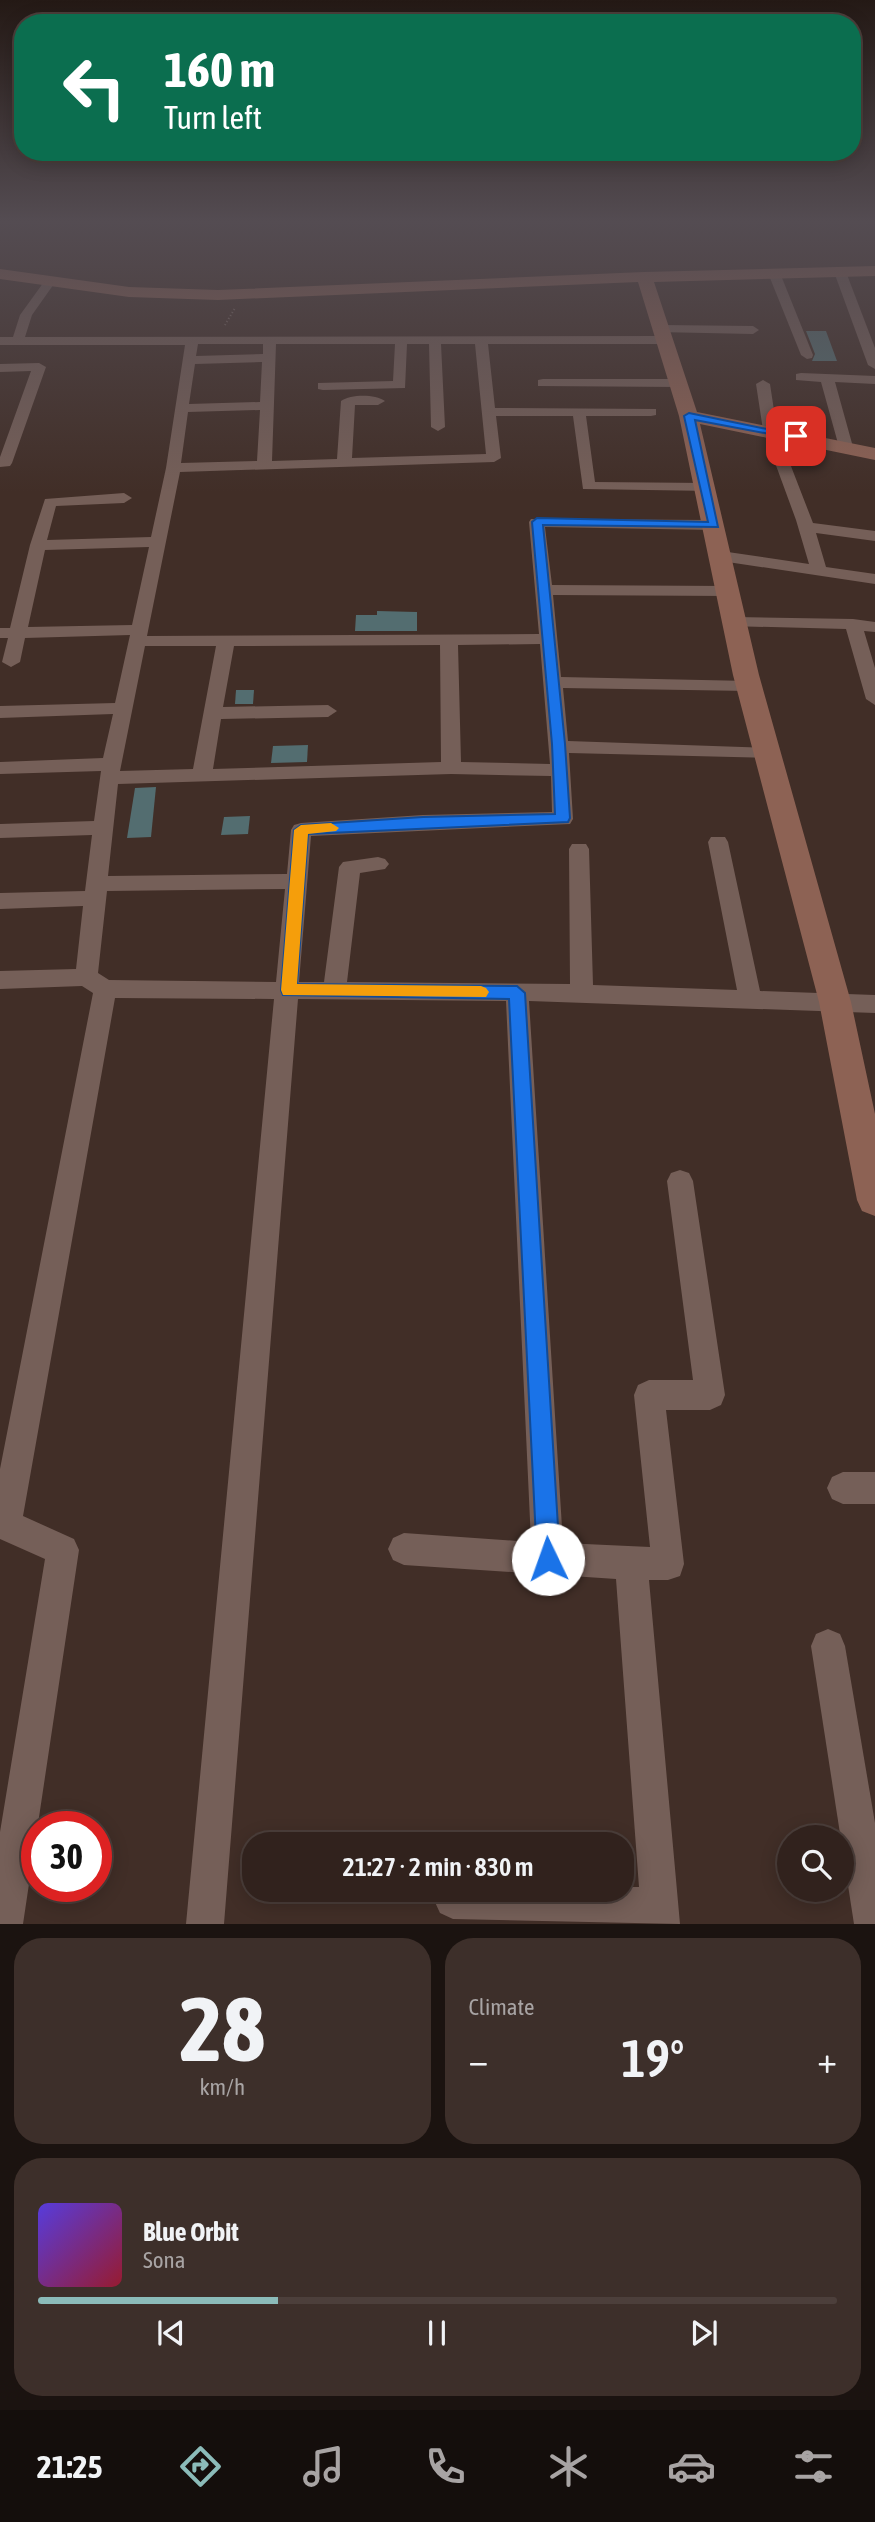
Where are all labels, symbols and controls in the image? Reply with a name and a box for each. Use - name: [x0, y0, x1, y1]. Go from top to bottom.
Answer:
- text: 160 m: [164, 41, 275, 97]
- icon: left: [49, 42, 140, 133]
- text: Turn left: [164, 99, 262, 136]
- pin: [766, 406, 826, 466]
- icon: arrive: [777, 417, 815, 455]
- position arrow: [511, 1522, 585, 1596]
- speed limit sign: 30: [21, 1811, 112, 1902]
- map controls: [777, 1825, 854, 1902]
- button: search: [777, 1825, 854, 1902]
- text: 21:27 · 2 min · 830 m: [343, 1852, 533, 1882]
- text: 28: [179, 1976, 265, 2080]
- text: Climate: [469, 1994, 534, 2020]
- text: 19°: [621, 2028, 684, 2088]
- text: −: [469, 2038, 488, 2081]
- text: +: [817, 2038, 837, 2081]
- text: km/h: [199, 2074, 245, 2100]
- text: Blue Orbit: [143, 2217, 239, 2247]
- text: Sona: [143, 2247, 185, 2273]
- icon: previous: [152, 2314, 190, 2352]
- icon: pause: [418, 2314, 456, 2352]
- icon: next: [685, 2314, 723, 2352]
- icon: directions: [176, 2442, 225, 2491]
- icon: music: [299, 2442, 348, 2491]
- icon: phone: [421, 2442, 470, 2491]
- icon: climate: [544, 2442, 593, 2491]
- icon: car: [667, 2442, 716, 2491]
- icon: filters: [789, 2442, 838, 2491]
- text: 21:25: [37, 2448, 103, 2485]

